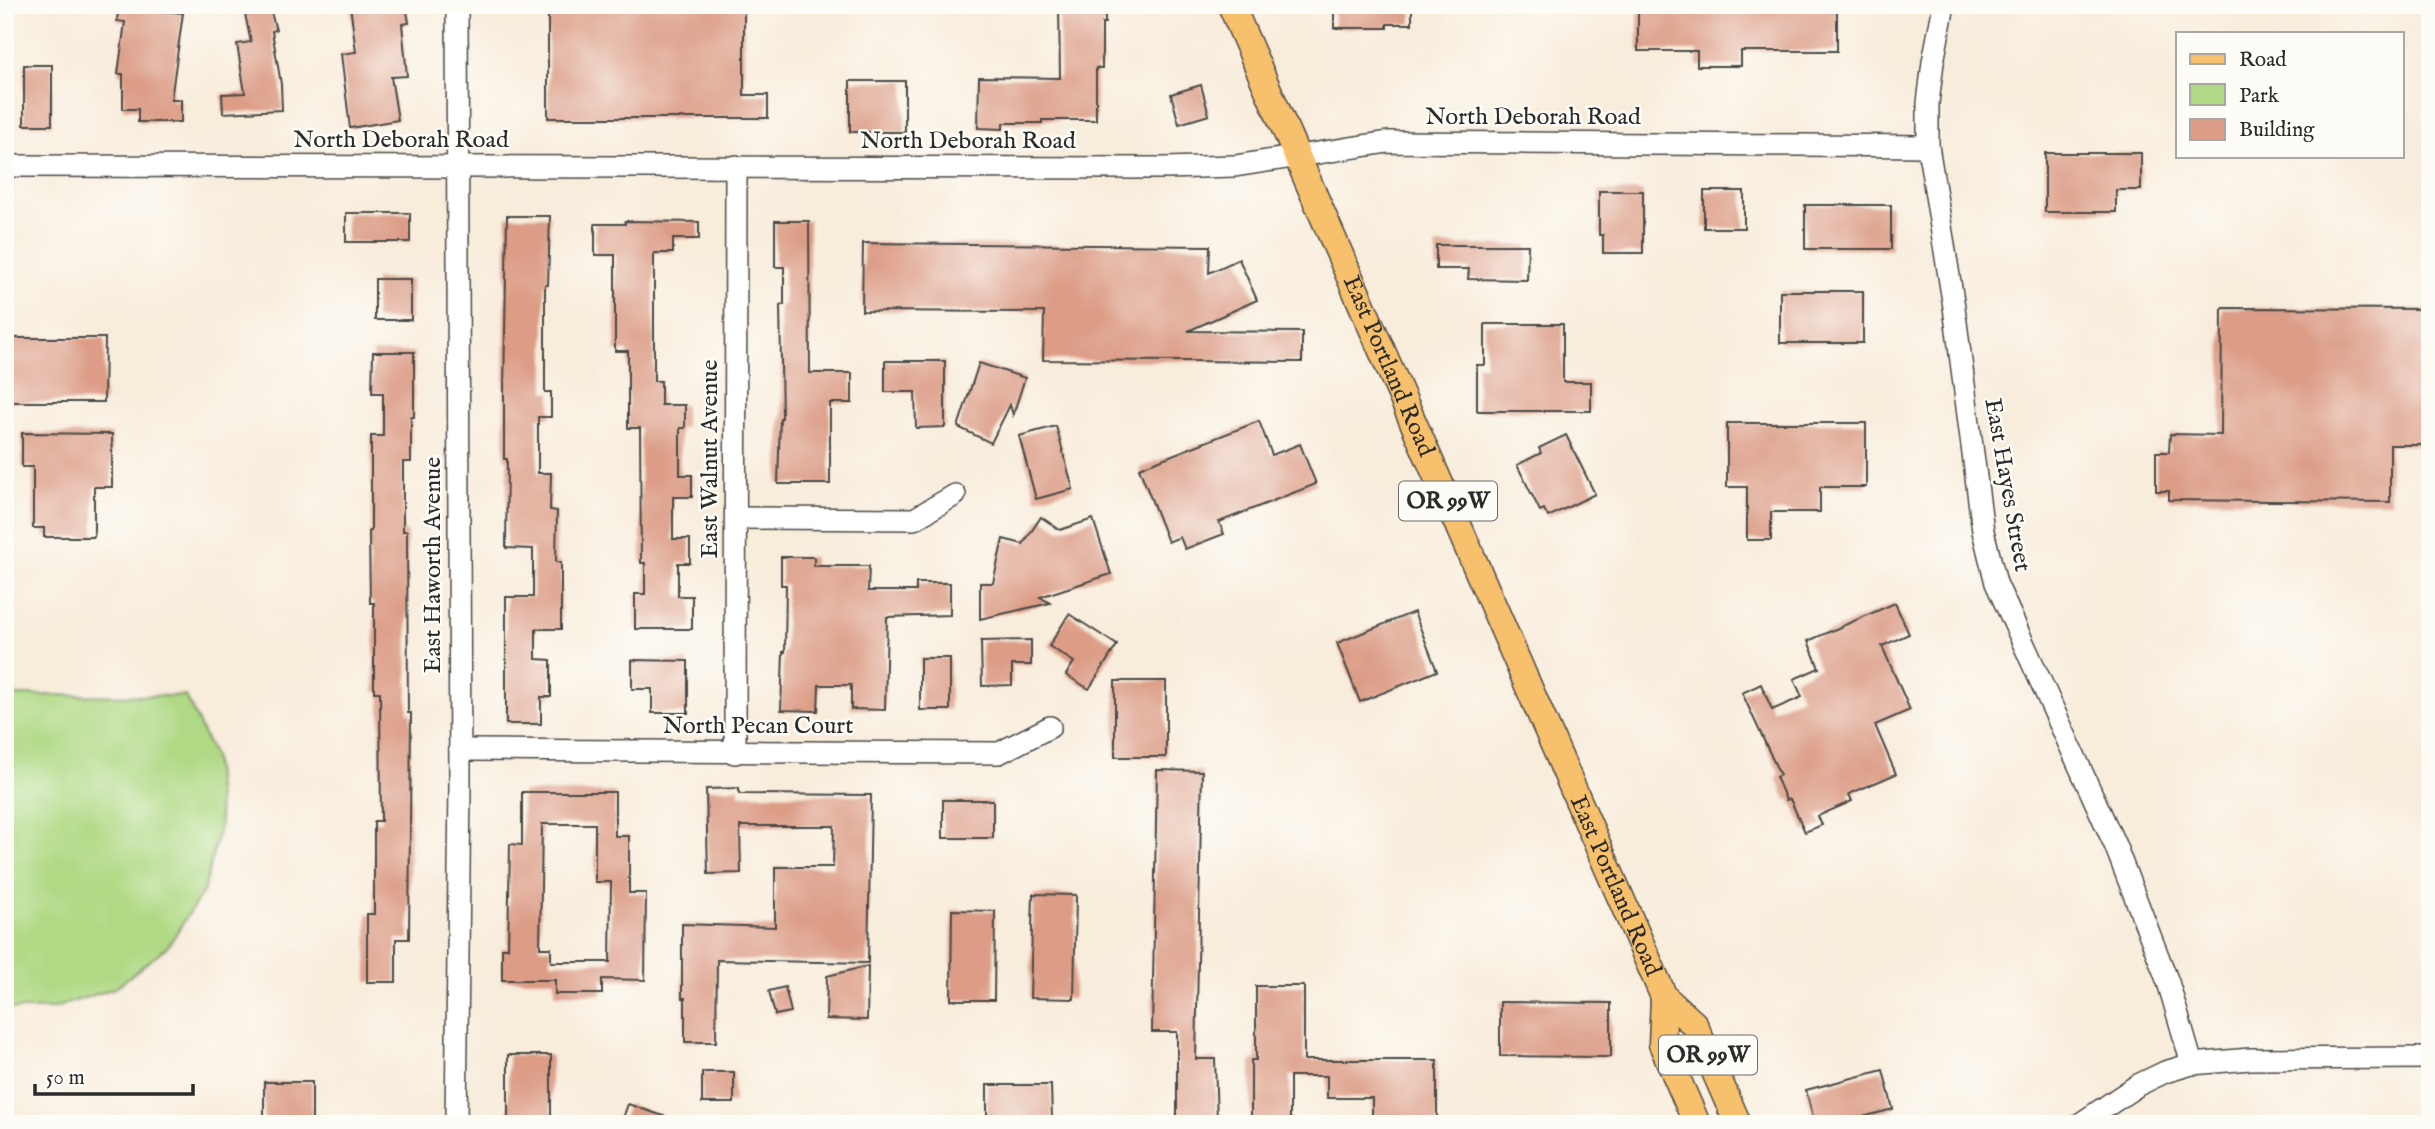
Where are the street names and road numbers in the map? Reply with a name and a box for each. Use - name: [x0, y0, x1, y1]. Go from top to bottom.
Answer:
- street label: North Deborah Road: [1425, 102, 1641, 133]
- street label: North Deborah Road: [293, 125, 509, 156]
- street label: North Deborah Road: [860, 126, 1076, 157]
- street label: East Portland Road: [1336, 271, 1442, 462]
- street label: East Walnut Avenue: [695, 359, 726, 559]
- street label: East Hayes Street: [1976, 396, 2038, 574]
- street label: East Haworth Avenue: [418, 457, 449, 673]
- road number: OR 99W: [1399, 481, 1497, 520]
- street label: North Pecan Court: [663, 711, 853, 742]
- street label: East Portland Road: [1562, 790, 1669, 981]
- road number: OR 99W: [1659, 1036, 1757, 1074]

